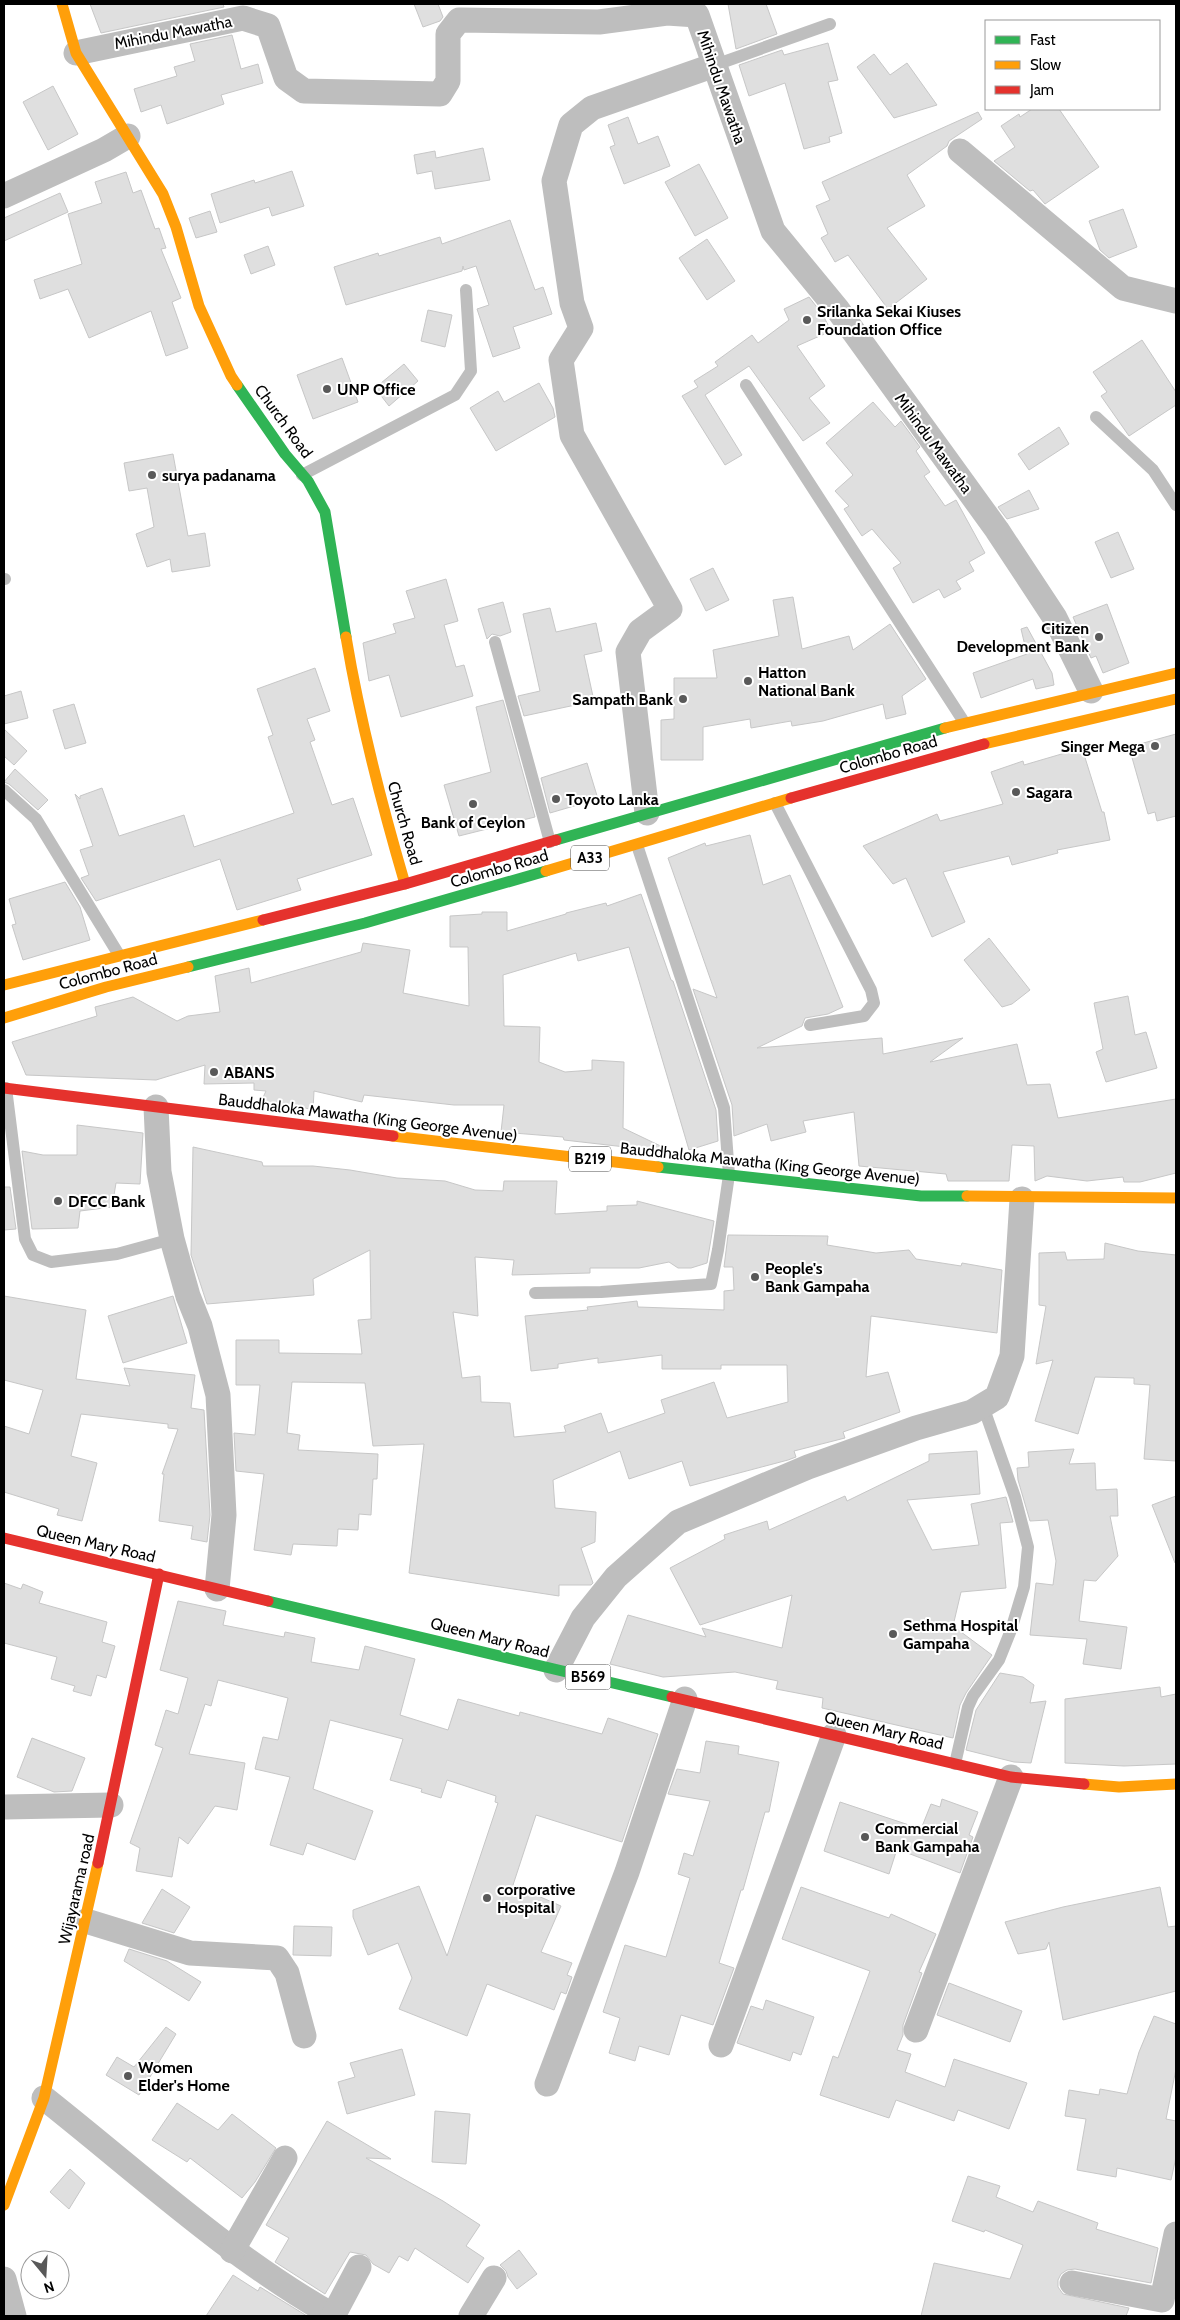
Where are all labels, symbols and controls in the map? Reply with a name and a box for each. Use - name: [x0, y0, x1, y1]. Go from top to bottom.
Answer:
- street label: Mihindu Mawatha: [113, 12, 234, 53]
- legend: [985, 20, 1160, 110]
- street label: Mihindu Mawatha: [693, 28, 750, 147]
- text: Fast: [1030, 31, 1055, 49]
- text: Slow: [1030, 56, 1061, 74]
- text: Jam: [1029, 81, 1054, 99]
- place label: Srilanka Sekai Kiuses Foundation Office: [817, 302, 961, 339]
- marker: Srilanka Sekai Kiuses Foundation Office: [801, 314, 813, 326]
- place label: UNP Office: [337, 380, 415, 399]
- street label: Church Road: [251, 381, 317, 462]
- marker: UNP Office: [321, 383, 333, 395]
- street label: Mihindu Mawatha: [891, 389, 977, 497]
- place label: surya padanama: [162, 466, 276, 485]
- marker: surya padanama: [146, 469, 158, 481]
- place label: Citizen Development Bank: [956, 619, 1089, 656]
- marker: Citizen Development Bank: [1093, 631, 1105, 643]
- place label: Hatton National Bank: [758, 663, 855, 700]
- marker: Hatton National Bank: [742, 675, 754, 687]
- place label: Sampath Bank: [572, 690, 673, 709]
- marker: Sampath Bank: [677, 693, 689, 705]
- street label: Colombo Road: [837, 731, 939, 778]
- place label: Singer Mega: [1061, 737, 1145, 756]
- marker: Singer Mega: [1149, 740, 1161, 752]
- street label: Church Road: [384, 779, 426, 867]
- place label: Sagara: [1026, 783, 1072, 802]
- marker: Sagara: [1010, 786, 1022, 798]
- place label: Toyoto Lanka: [566, 790, 659, 809]
- marker: Toyoto Lanka: [550, 793, 562, 805]
- marker: Bank of Ceylon: [467, 798, 479, 810]
- place label: Bank of Ceylon: [421, 813, 525, 832]
- street label: Colombo Road: [448, 845, 550, 892]
- road number: A33: [571, 846, 609, 870]
- street label: Colombo Road: [57, 949, 159, 994]
- place label: ABANS: [224, 1063, 275, 1082]
- marker: ABANS: [208, 1066, 220, 1078]
- street label: Bauddhaloka Mawatha (King George Avenue): [217, 1090, 519, 1145]
- street label: Bauddhaloka Mawatha (King George Avenue): [619, 1138, 921, 1189]
- road number: B219: [569, 1146, 611, 1172]
- place label: DFCC Bank: [68, 1192, 146, 1211]
- marker: DFCC Bank: [52, 1195, 64, 1207]
- place label: People's Bank Gampaha: [765, 1259, 870, 1296]
- marker: People's Bank Gampaha: [749, 1271, 761, 1283]
- street label: Queen Mary Road: [35, 1521, 157, 1566]
- street label: Queen Mary Road: [429, 1614, 551, 1661]
- place label: Sethma Hospital Gampaha: [903, 1616, 1018, 1653]
- marker: Sethma Hospital Gampaha: [887, 1628, 899, 1640]
- road number: B569: [566, 1664, 610, 1690]
- street label: Queen Mary Road: [823, 1708, 945, 1753]
- place label: Commercial Bank Gampaha: [875, 1819, 980, 1856]
- marker: Commercial Bank Gampaha: [859, 1831, 871, 1843]
- street label: Wijayarama road: [55, 1832, 98, 1946]
- place label: corporative Hospital: [497, 1880, 575, 1917]
- marker: corporative Hospital: [481, 1892, 493, 1904]
- place label: Women Elder's Home: [138, 2058, 230, 2095]
- marker: Women Elder's Home: [122, 2070, 134, 2082]
- north arrow: [20, 2250, 70, 2300]
- text: N: [42, 2277, 57, 2297]

